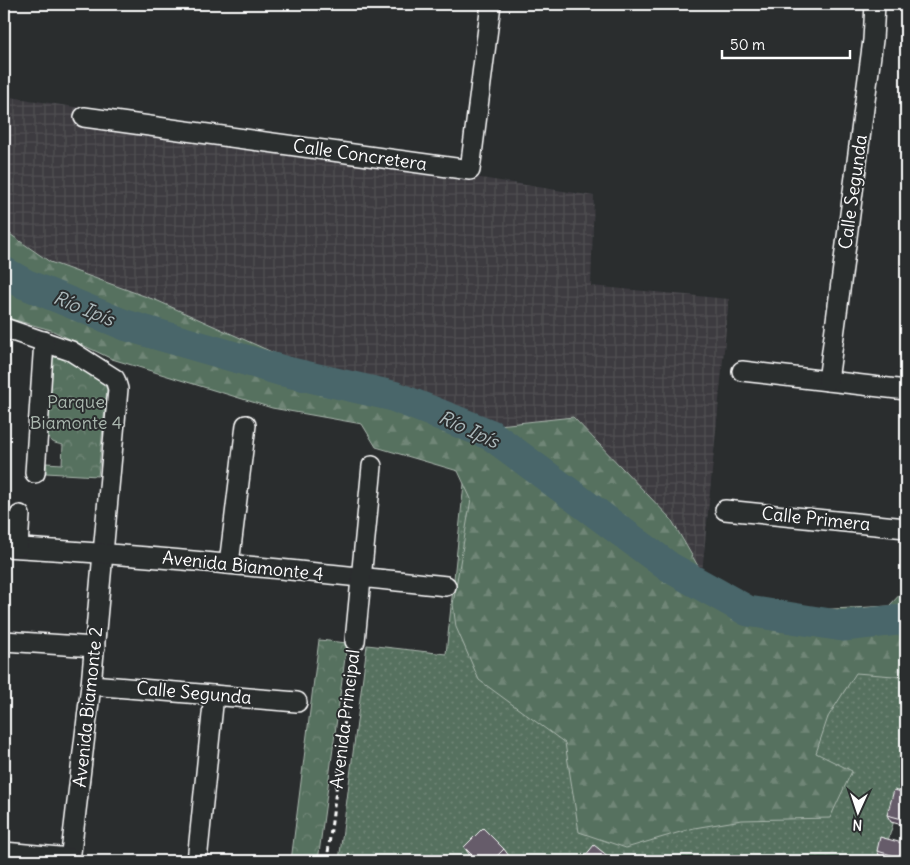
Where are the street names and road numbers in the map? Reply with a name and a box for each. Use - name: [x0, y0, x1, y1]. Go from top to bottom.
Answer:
- street label: Calle Segunda: [833, 133, 872, 251]
- street label: Calle Concretera: [292, 134, 428, 175]
- street label: Calle Primera: [761, 501, 872, 536]
- street label: Avenida Biamonte 4: [161, 546, 325, 585]
- street label: Avenida Biamonte 2: [68, 625, 107, 788]
- street label: Avenida Principal: [325, 648, 364, 790]
- street label: Calle Segunda: [135, 676, 253, 709]

